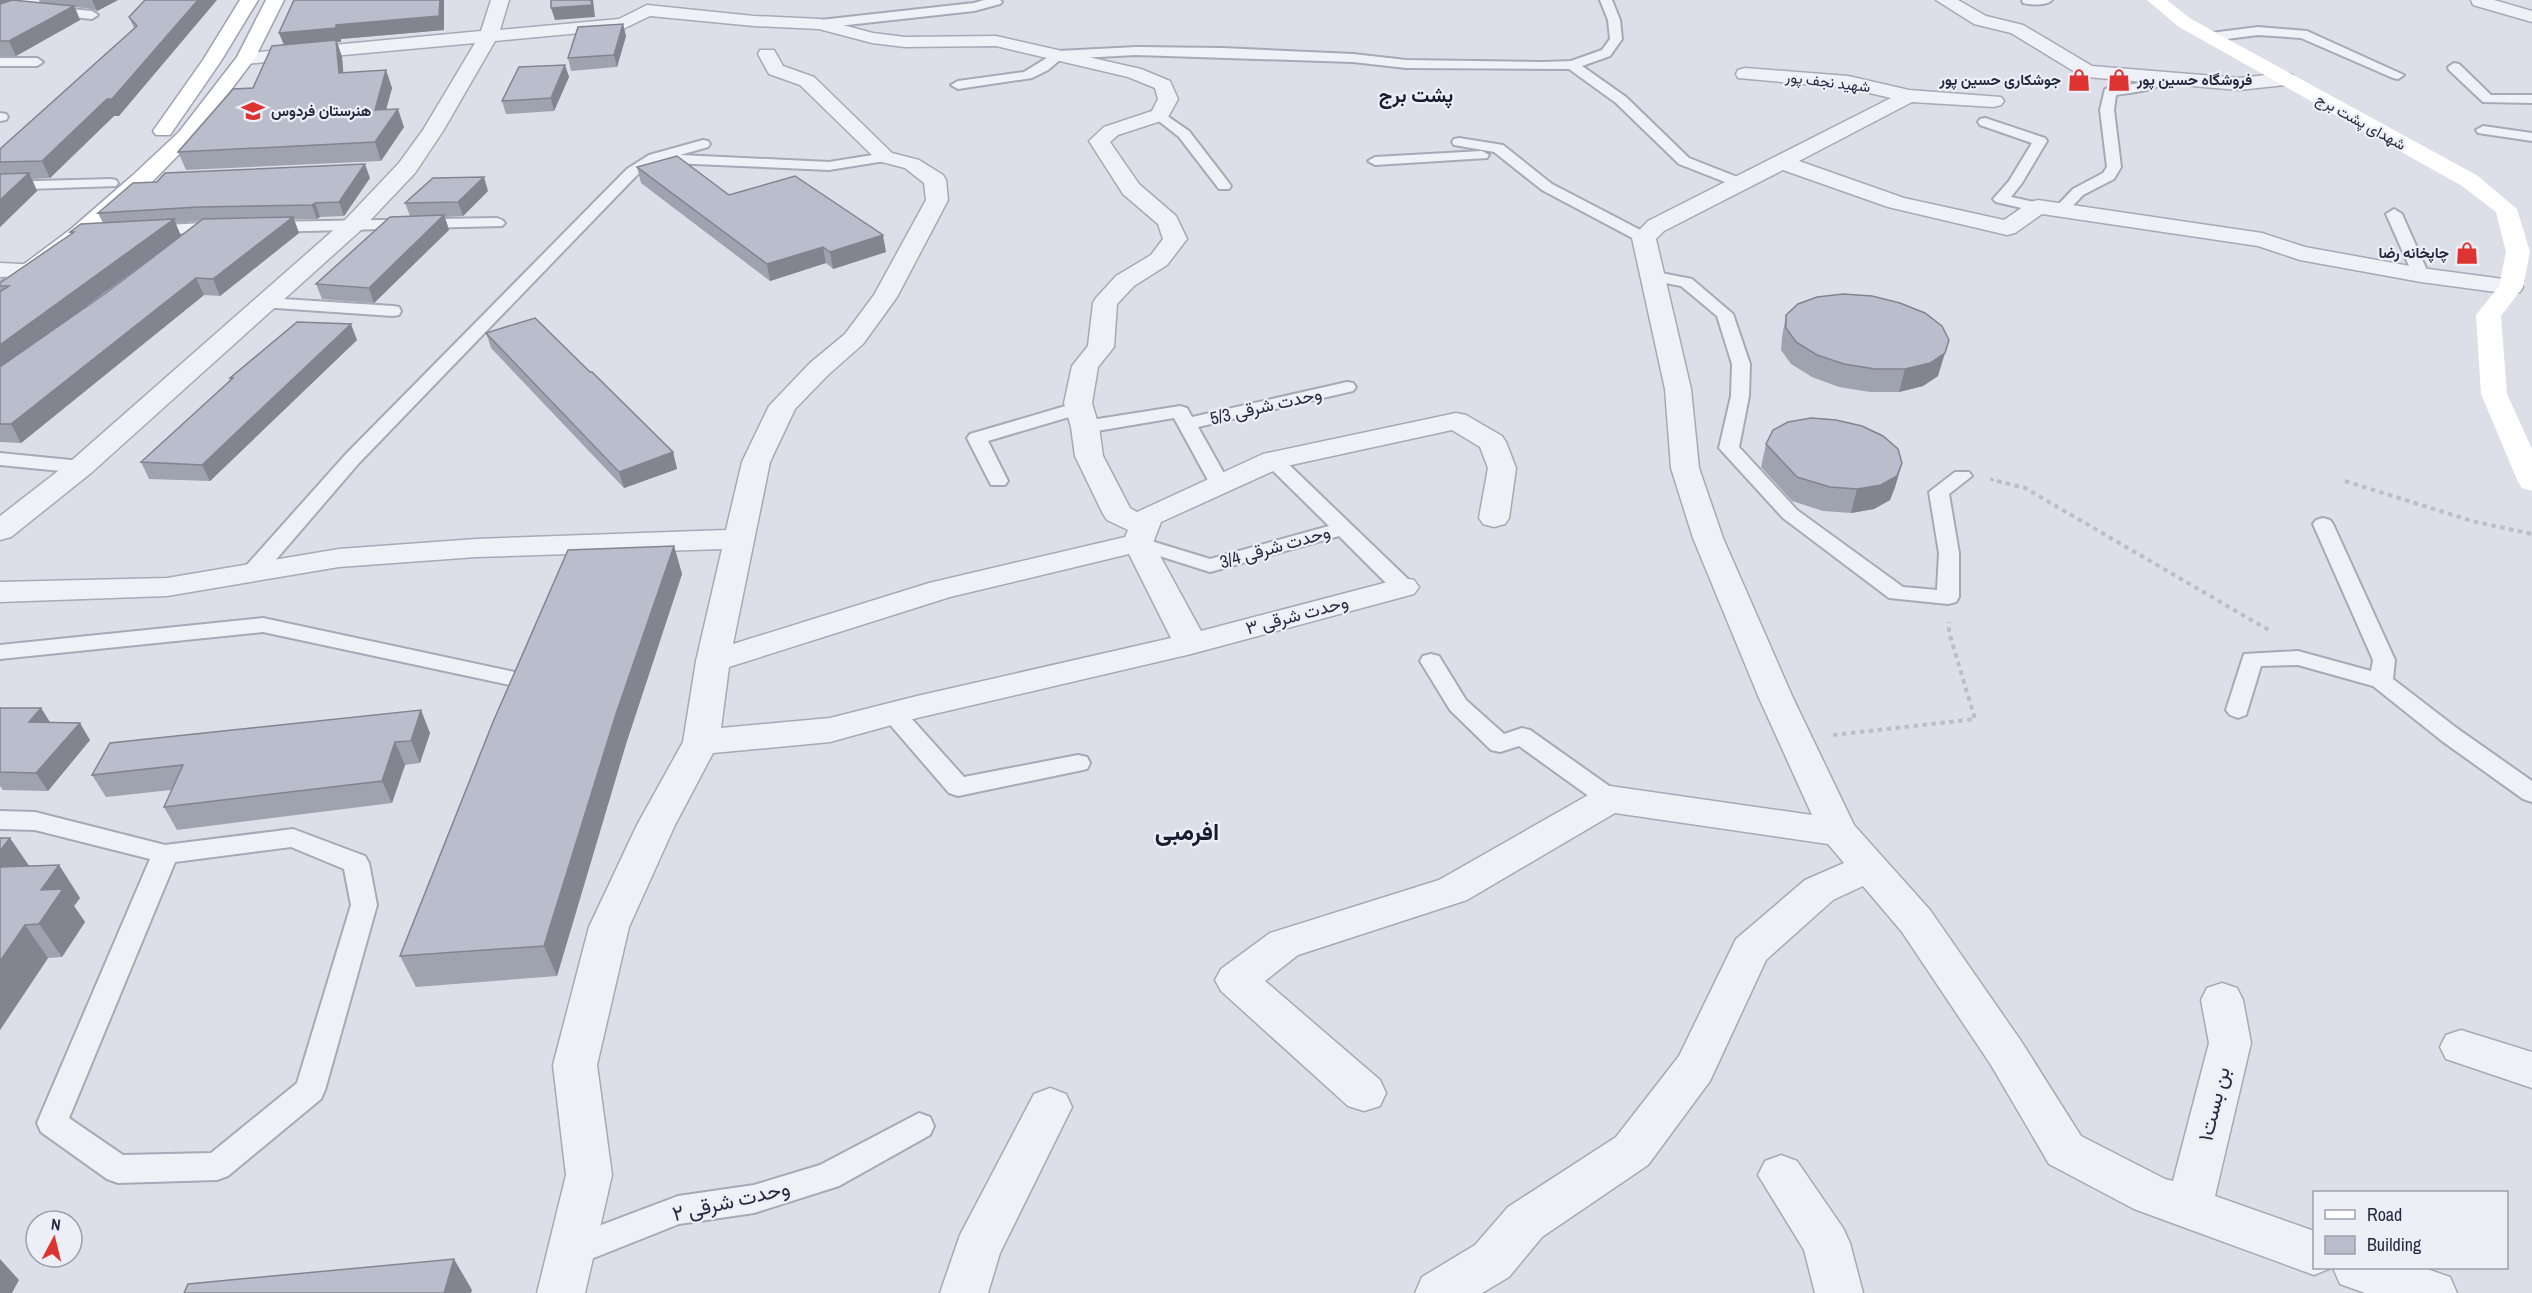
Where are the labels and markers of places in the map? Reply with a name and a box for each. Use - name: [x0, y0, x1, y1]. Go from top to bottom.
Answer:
- shop icon: جوشکاری حسین پور: [2066, 67, 2092, 93]
- shop icon: فروشگاه حسین پور: [2106, 67, 2132, 93]
- place label: جوشکاری حسین پور: [1939, 69, 2061, 90]
- place label: فروشگاه حسین پور: [2136, 69, 2252, 90]
- school or university icon: هنرستان فردوس: [240, 98, 266, 124]
- place label: هنرستان فردوس: [271, 100, 371, 121]
- shop icon: چاپخانه رضا: [2454, 240, 2480, 266]
- place label: چاپخانه رضا: [2379, 242, 2449, 263]

